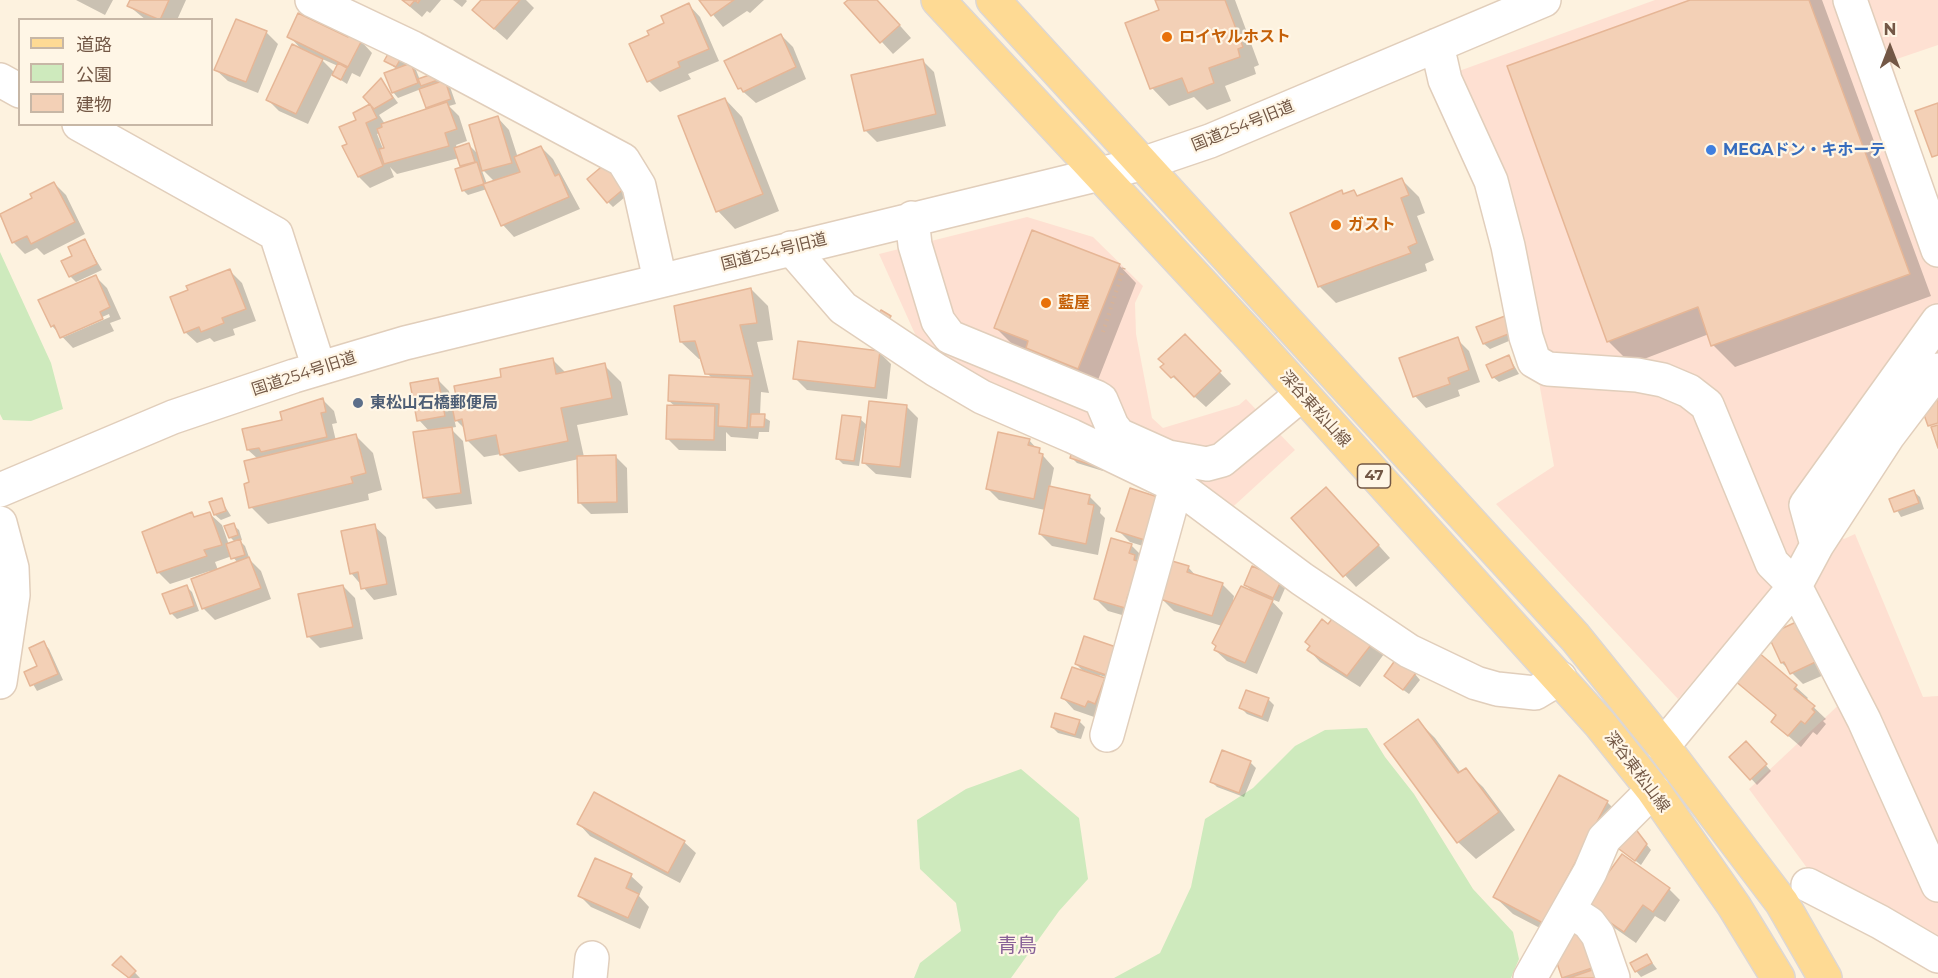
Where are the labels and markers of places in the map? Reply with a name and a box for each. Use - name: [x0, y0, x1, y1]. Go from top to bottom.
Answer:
- place label: ロイヤルホスト: [1179, 27, 1291, 47]
- marker: ロイヤルホスト: [1160, 30, 1174, 44]
- place label: MEGAドン・キホーテ: [1723, 140, 1886, 160]
- marker: MEGAドン・キホーテ: [1704, 143, 1718, 157]
- place label: ガスト: [1348, 215, 1396, 235]
- marker: ガスト: [1329, 218, 1343, 232]
- place label: 藍屋: [1058, 293, 1090, 313]
- marker: 藍屋: [1039, 296, 1053, 310]
- place label: 東松山石橋郵便局: [370, 393, 498, 413]
- marker: 東松山石橋郵便局: [351, 396, 365, 410]

